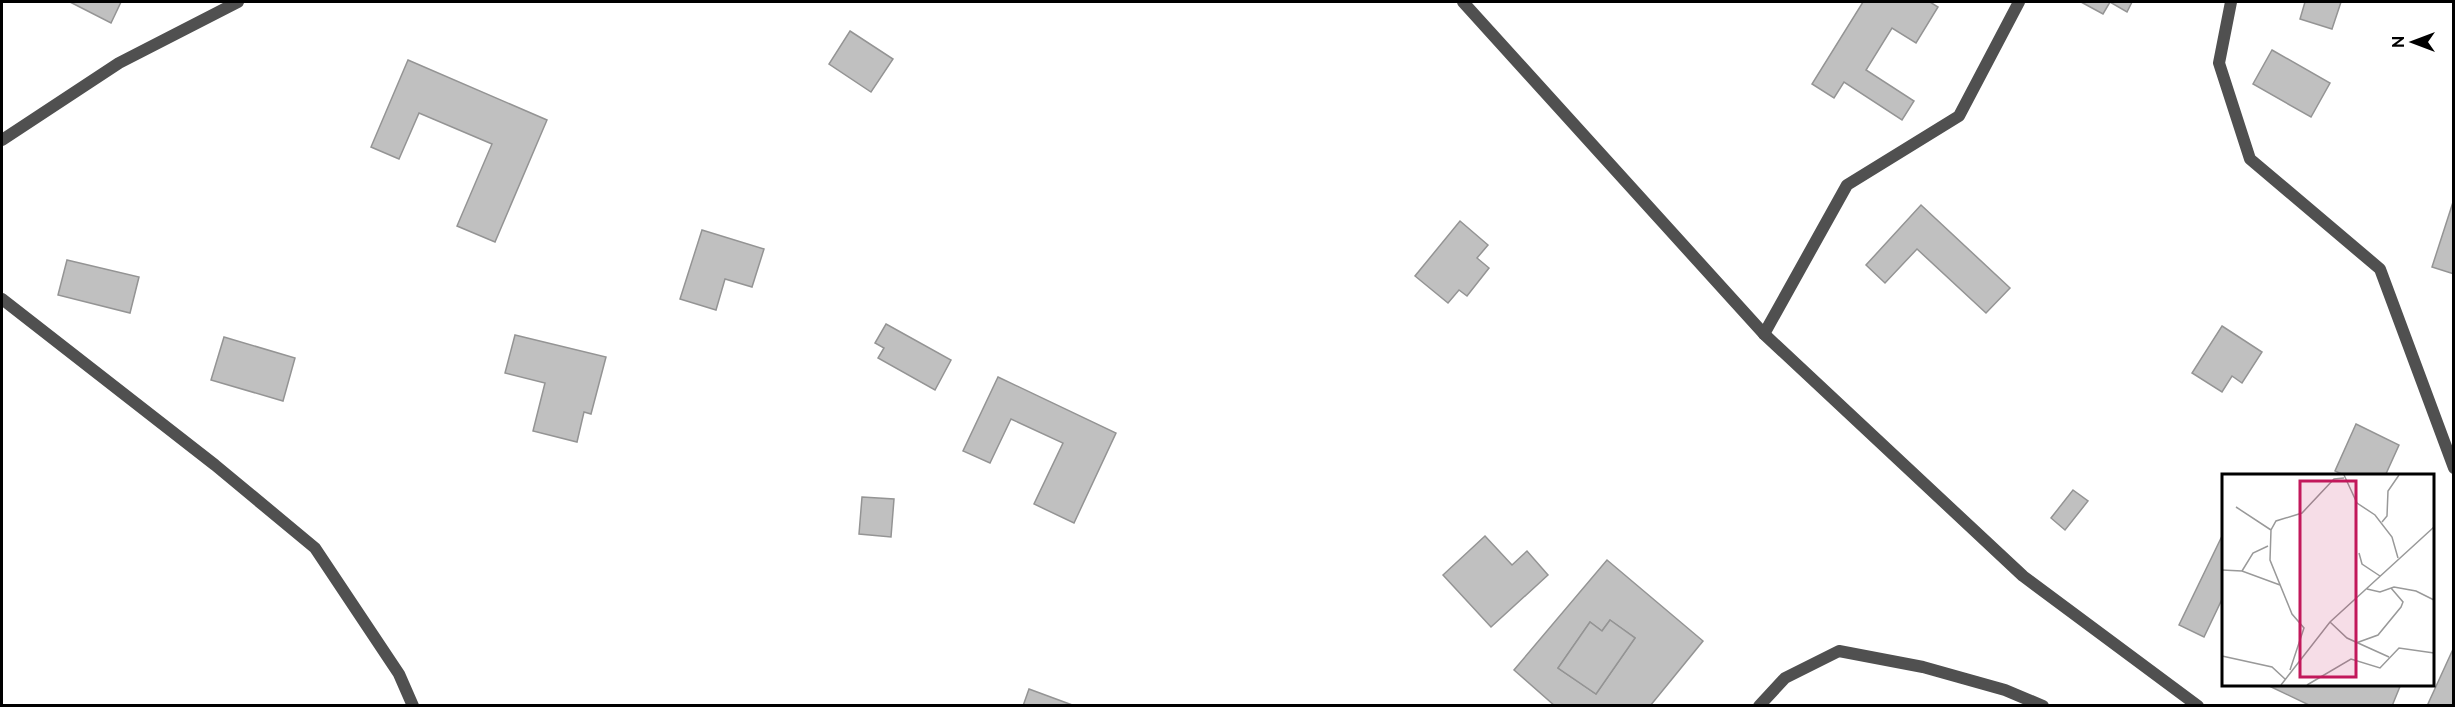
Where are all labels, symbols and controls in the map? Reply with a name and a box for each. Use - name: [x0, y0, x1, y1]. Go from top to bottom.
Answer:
- north arrow: [2383, 12, 2443, 72]
- text: N: [2389, 36, 2408, 48]
- inset map: [2222, 474, 2434, 686]

